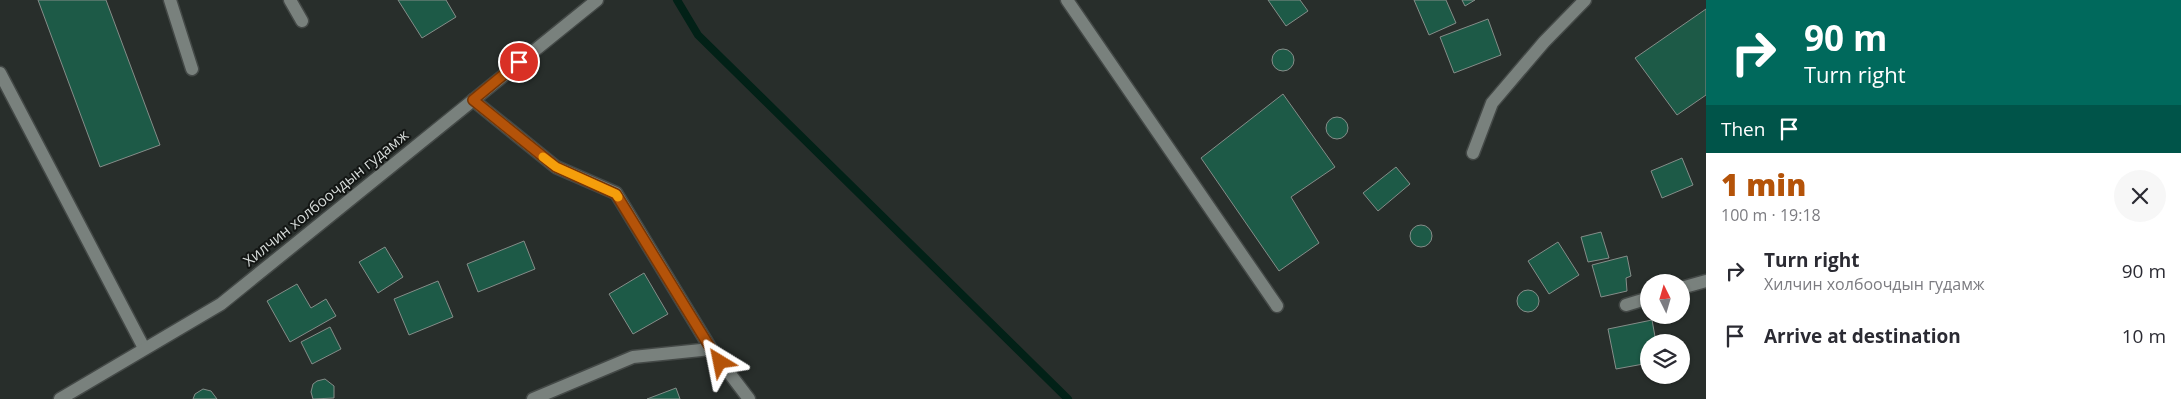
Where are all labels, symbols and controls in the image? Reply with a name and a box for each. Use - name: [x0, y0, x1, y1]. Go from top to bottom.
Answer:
- text: 90 m: [1804, 14, 1887, 61]
- icon: right: [1721, 20, 1786, 85]
- pin: [498, 41, 540, 83]
- icon: arrive: [505, 48, 533, 76]
- text: Turn right: [1804, 59, 1906, 89]
- icon: arrive: [1775, 115, 1803, 143]
- text: Then: [1721, 116, 1765, 142]
- street label: Хилчин холбоочдын гудамж: [239, 124, 412, 270]
- text: 1 min: [1721, 164, 1806, 205]
- button: close: [2114, 170, 2166, 222]
- text: 100 m · 19:18: [1721, 204, 1821, 226]
- text: Turn right: [1764, 247, 1859, 273]
- icon: right: [1721, 257, 1749, 285]
- text: 90 m: [2122, 258, 2166, 284]
- text: Хилчин холбоочдын гудамж: [1764, 273, 1985, 295]
- north arrow: [1640, 274, 1690, 324]
- map controls: [1640, 274, 1690, 384]
- icon: arrive: [1721, 322, 1749, 350]
- text: Arrive at destination: [1764, 323, 1961, 349]
- text: 10 m: [2122, 323, 2166, 349]
- button: layers: [1640, 334, 1690, 384]
- position arrow: [693, 335, 745, 387]

